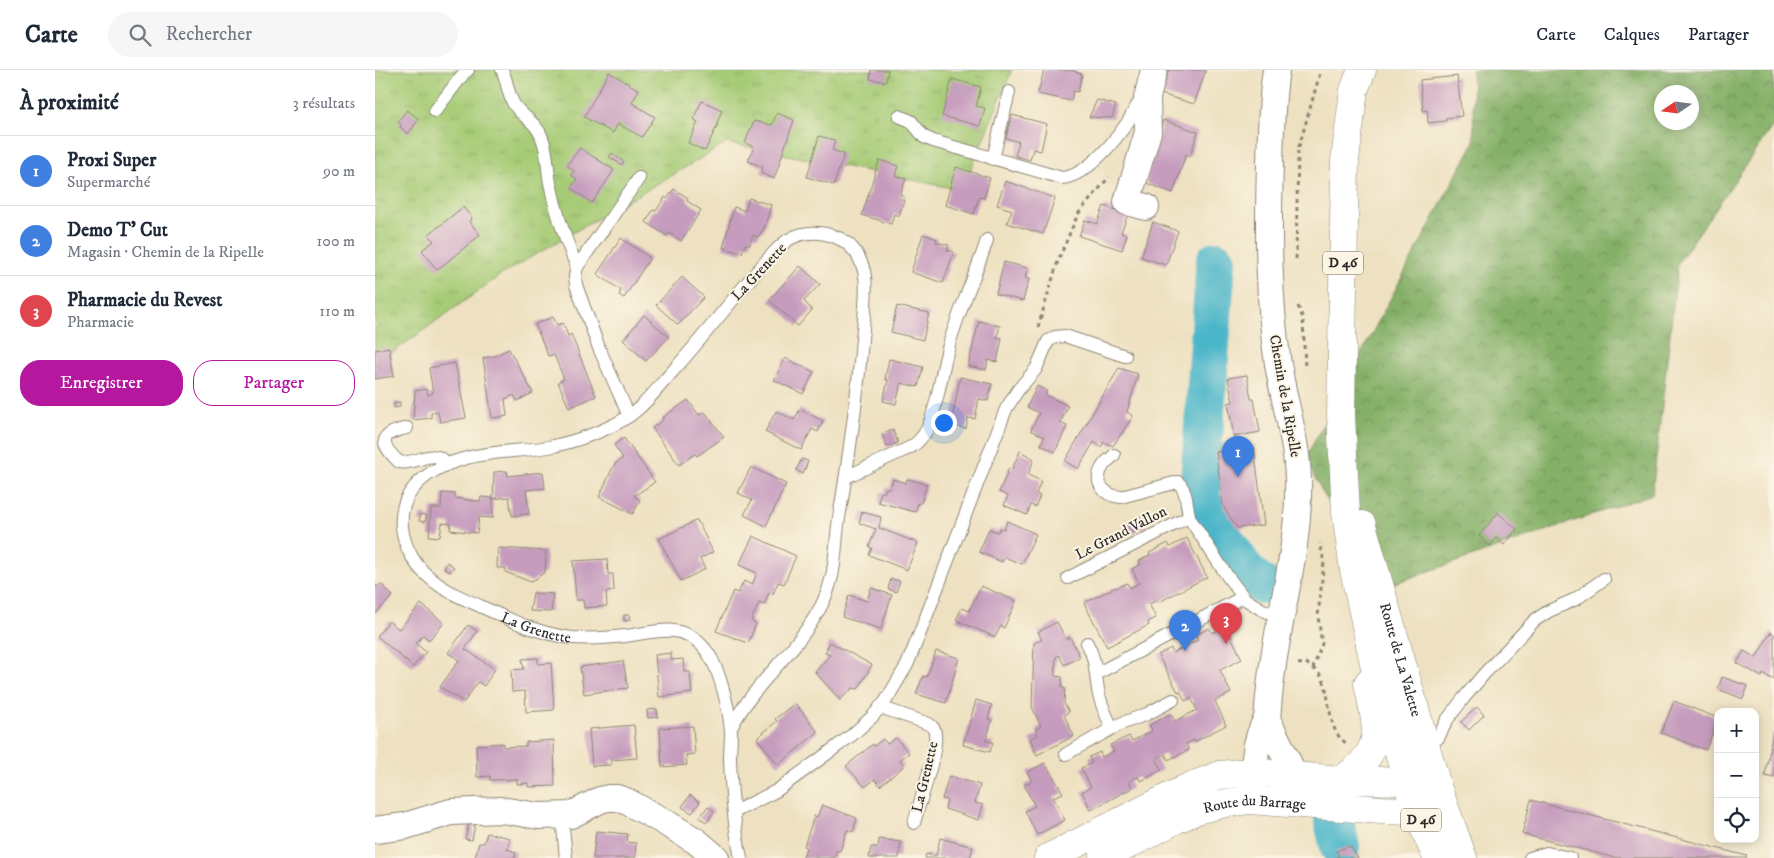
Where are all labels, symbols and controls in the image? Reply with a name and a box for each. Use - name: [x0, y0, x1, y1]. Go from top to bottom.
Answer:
- search box: [108, 12, 458, 57]
- text: Carte: [25, 20, 78, 50]
- icon: search: [126, 21, 154, 49]
- text: Rechercher: [166, 23, 252, 46]
- text: Carte: [1536, 24, 1576, 46]
- text: Calques: [1604, 24, 1660, 46]
- text: Partager: [1688, 24, 1749, 46]
- north arrow: [1654, 85, 1699, 130]
- text: À proximité: [20, 90, 119, 116]
- text: 3 résultats: [293, 93, 355, 113]
- text: Proxi Super: [67, 149, 156, 172]
- text: 1: [33, 161, 39, 181]
- text: 90 m: [323, 161, 355, 181]
- text: Supermarché: [67, 172, 150, 192]
- text: Demo T’ Cut: [67, 219, 168, 242]
- text: 2: [32, 231, 40, 251]
- text: 100 m: [317, 231, 355, 251]
- street label: La Grenette: [727, 239, 791, 305]
- text: Magasin · Chemin de la Ripelle: [67, 242, 264, 262]
- road number: D 46: [1323, 252, 1363, 274]
- text: Pharmacie du Revest: [67, 289, 222, 312]
- text: 3: [33, 301, 39, 321]
- text: 110 m: [319, 301, 355, 321]
- text: Pharmacie: [67, 312, 134, 332]
- street label: Chemin de la Ripelle: [1265, 333, 1305, 459]
- button: Enregistrer: [20, 360, 183, 406]
- button: Partager: [193, 360, 355, 406]
- your location: [931, 410, 957, 436]
- pin: 1: [1222, 436, 1254, 477]
- street label: Le Grand Vallon: [1072, 502, 1170, 564]
- street label: Route de La Valette: [1375, 600, 1426, 719]
- pin: 3: [1210, 603, 1242, 644]
- street label: La Grenette: [498, 607, 572, 647]
- pin: 2: [1169, 610, 1201, 651]
- map controls: [1714, 708, 1759, 843]
- button: +: [1714, 708, 1759, 753]
- street label: La Grenette: [908, 740, 942, 814]
- button: −: [1714, 753, 1759, 798]
- street label: Route du Barrage: [1201, 791, 1307, 818]
- button: locate: [1714, 798, 1759, 843]
- road number: D 46: [1401, 808, 1441, 832]

